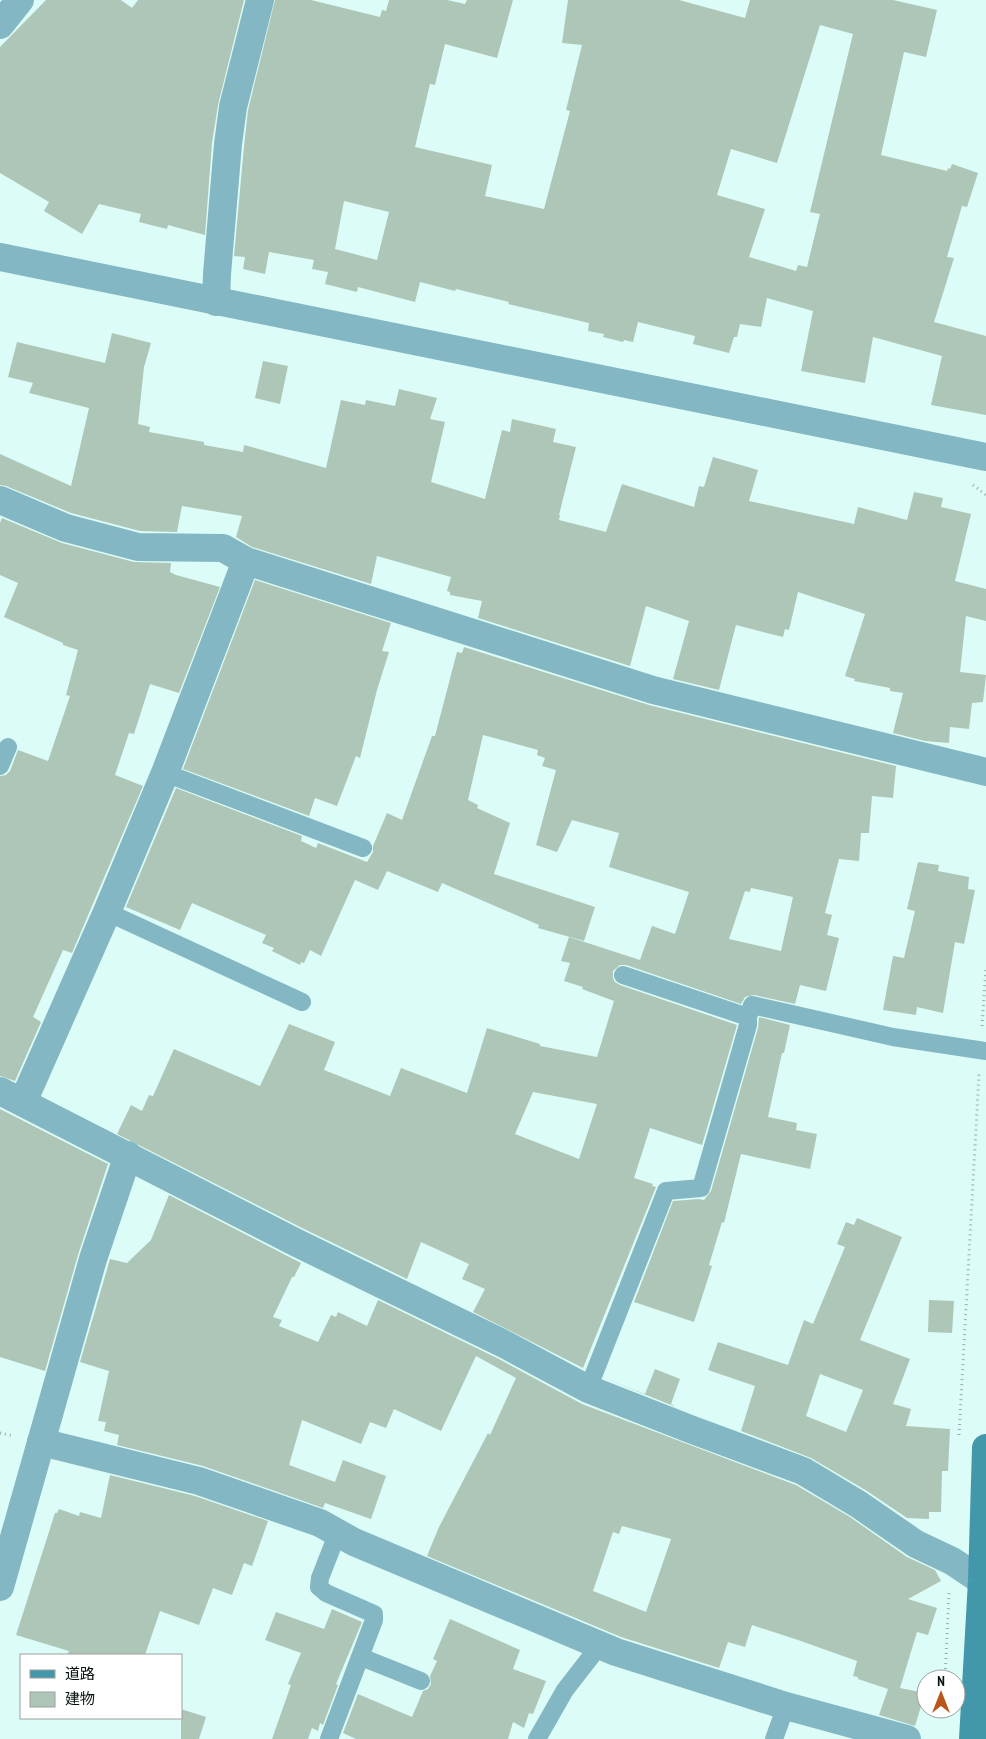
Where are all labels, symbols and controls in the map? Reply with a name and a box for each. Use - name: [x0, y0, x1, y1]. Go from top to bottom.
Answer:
- legend: [20, 1654, 182, 1719]
- text: 道路: [65, 1664, 95, 1683]
- north arrow: [916, 1669, 966, 1719]
- text: N: [937, 1672, 945, 1690]
- text: 建物: [65, 1689, 95, 1708]

